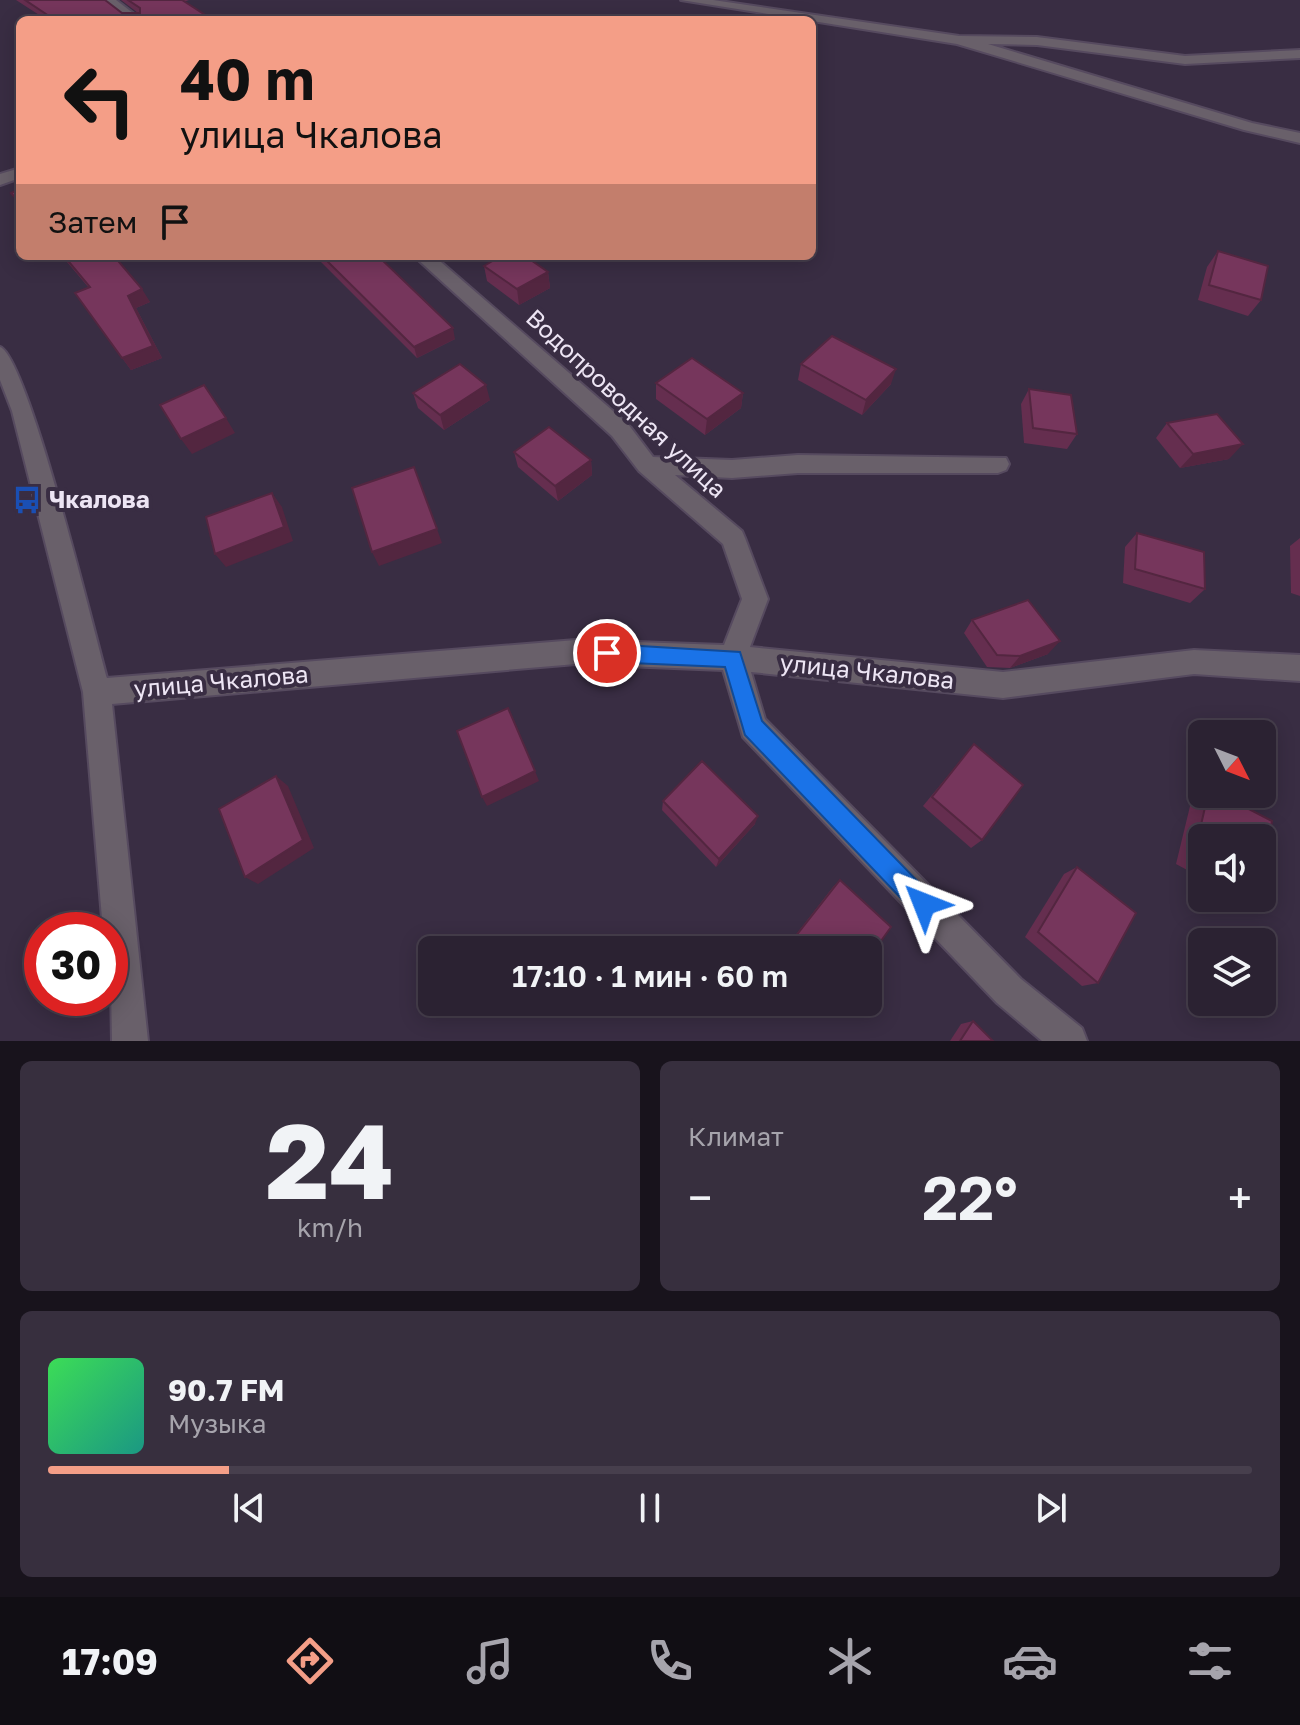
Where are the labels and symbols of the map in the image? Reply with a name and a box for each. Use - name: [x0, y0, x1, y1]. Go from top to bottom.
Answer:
- street label: Водопроводная улица: [521, 303, 733, 503]
- place label: Чкалова: [49, 484, 150, 513]
- bus stop icon: Чкалова: [12, 485, 42, 515]
- pin: [573, 619, 641, 687]
- street label: улица Чкалова: [779, 647, 956, 694]
- street label: улица Чкалова: [132, 658, 309, 703]
- north arrow: [1188, 720, 1276, 808]
- position arrow: [882, 862, 966, 946]
- speed limit sign: 30: [24, 912, 128, 1016]

